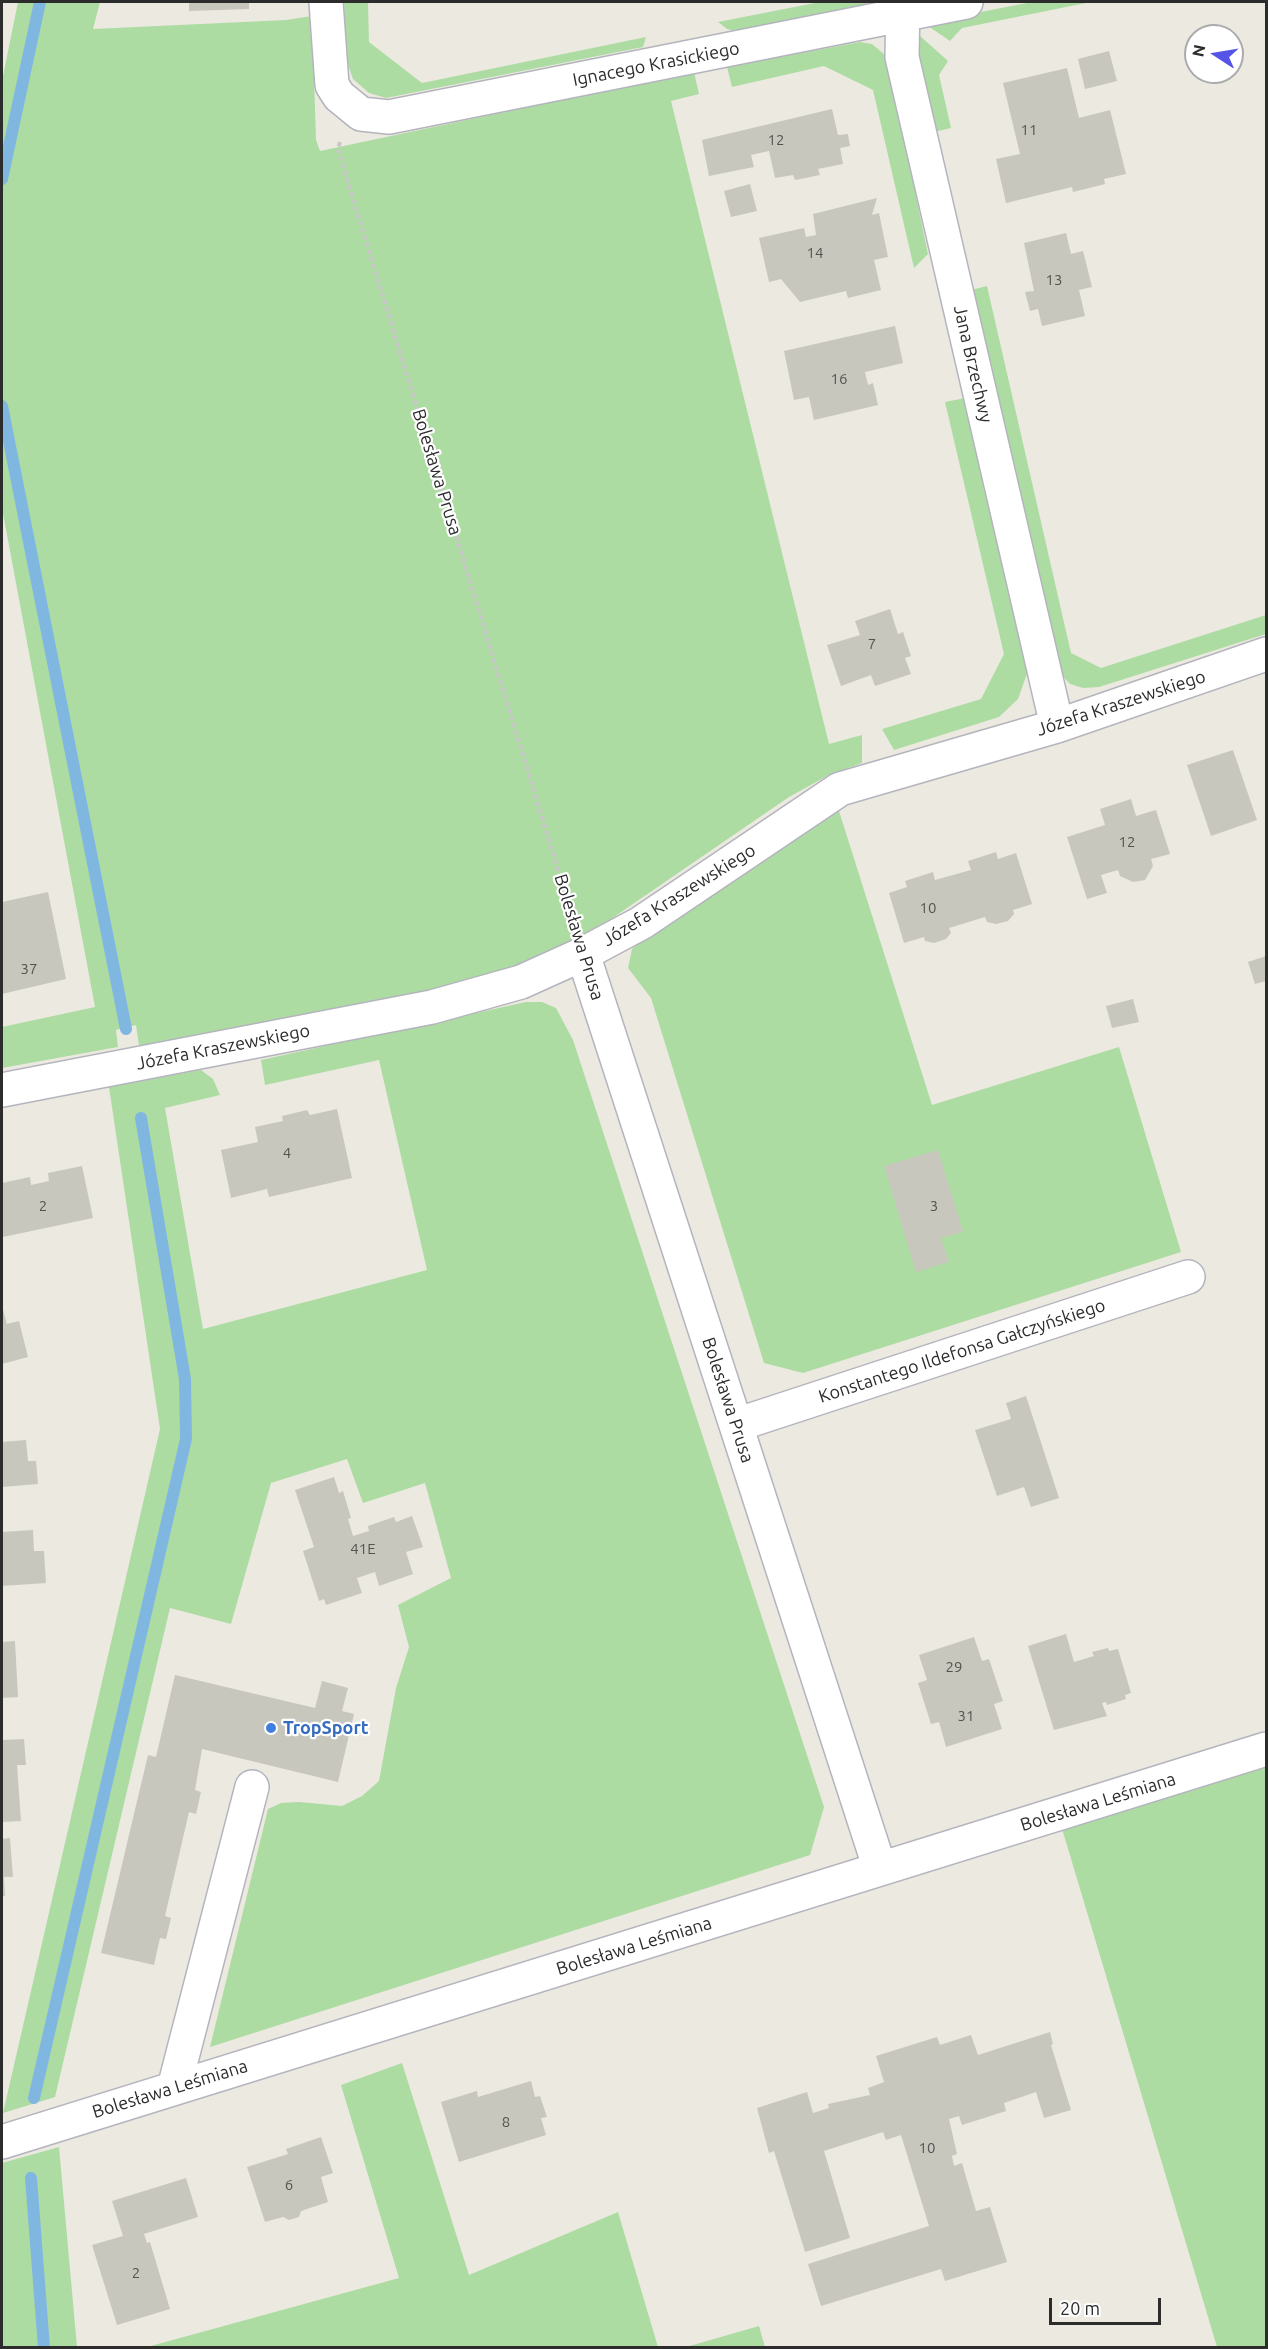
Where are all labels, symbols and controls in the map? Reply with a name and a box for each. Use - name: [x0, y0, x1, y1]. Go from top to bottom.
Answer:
- north arrow: [1184, 24, 1244, 84]
- street label: Ignacego Krasickiego: [571, 37, 741, 91]
- text: N: [1188, 43, 1208, 58]
- house number: 11: [1021, 121, 1037, 139]
- house number: 12: [768, 131, 784, 149]
- house number: 14: [807, 244, 823, 262]
- house number: 13: [1046, 271, 1062, 289]
- street label: Jana Brzechwy: [949, 303, 997, 425]
- house number: 16: [831, 370, 847, 388]
- street label: Bolesława Prusa: [408, 406, 466, 538]
- house number: 7: [868, 635, 876, 653]
- street label: Józefa Kraszewskiego: [1034, 665, 1208, 741]
- house number: 12: [1119, 833, 1135, 851]
- street label: Józefa Kraszewskiego: [598, 839, 760, 951]
- street label: Bolesława Prusa: [550, 871, 608, 1003]
- house number: 10: [920, 899, 936, 917]
- house number: 37: [21, 960, 37, 978]
- street label: Józefa Kraszewskiego: [134, 1020, 312, 1074]
- house number: 4: [283, 1144, 291, 1162]
- house number: 2: [39, 1197, 47, 1215]
- house number: 3: [930, 1197, 938, 1215]
- street label: Konstantego Ildefonsa Gałczyńskiego: [816, 1294, 1108, 1408]
- street label: Bolesława Prusa: [698, 1334, 758, 1466]
- house number: 41E: [350, 1540, 376, 1558]
- house number: 29: [946, 1658, 962, 1676]
- house number: 31: [958, 1707, 974, 1725]
- place label: TropSport: [283, 1717, 369, 1739]
- marker: TropSport: [264, 1721, 278, 1735]
- street label: Bolesława Leśmiana: [1018, 1768, 1178, 1836]
- street label: Bolesława Leśmiana: [554, 1912, 714, 1980]
- street label: Bolesława Leśmiana: [90, 2055, 250, 2123]
- house number: 8: [502, 2113, 510, 2131]
- house number: 10: [919, 2139, 935, 2157]
- house number: 6: [285, 2176, 293, 2194]
- house number: 2: [132, 2264, 140, 2282]
- scale bar: [1052, 2286, 1164, 2324]
- text: 20 m: [1060, 2298, 1100, 2318]

